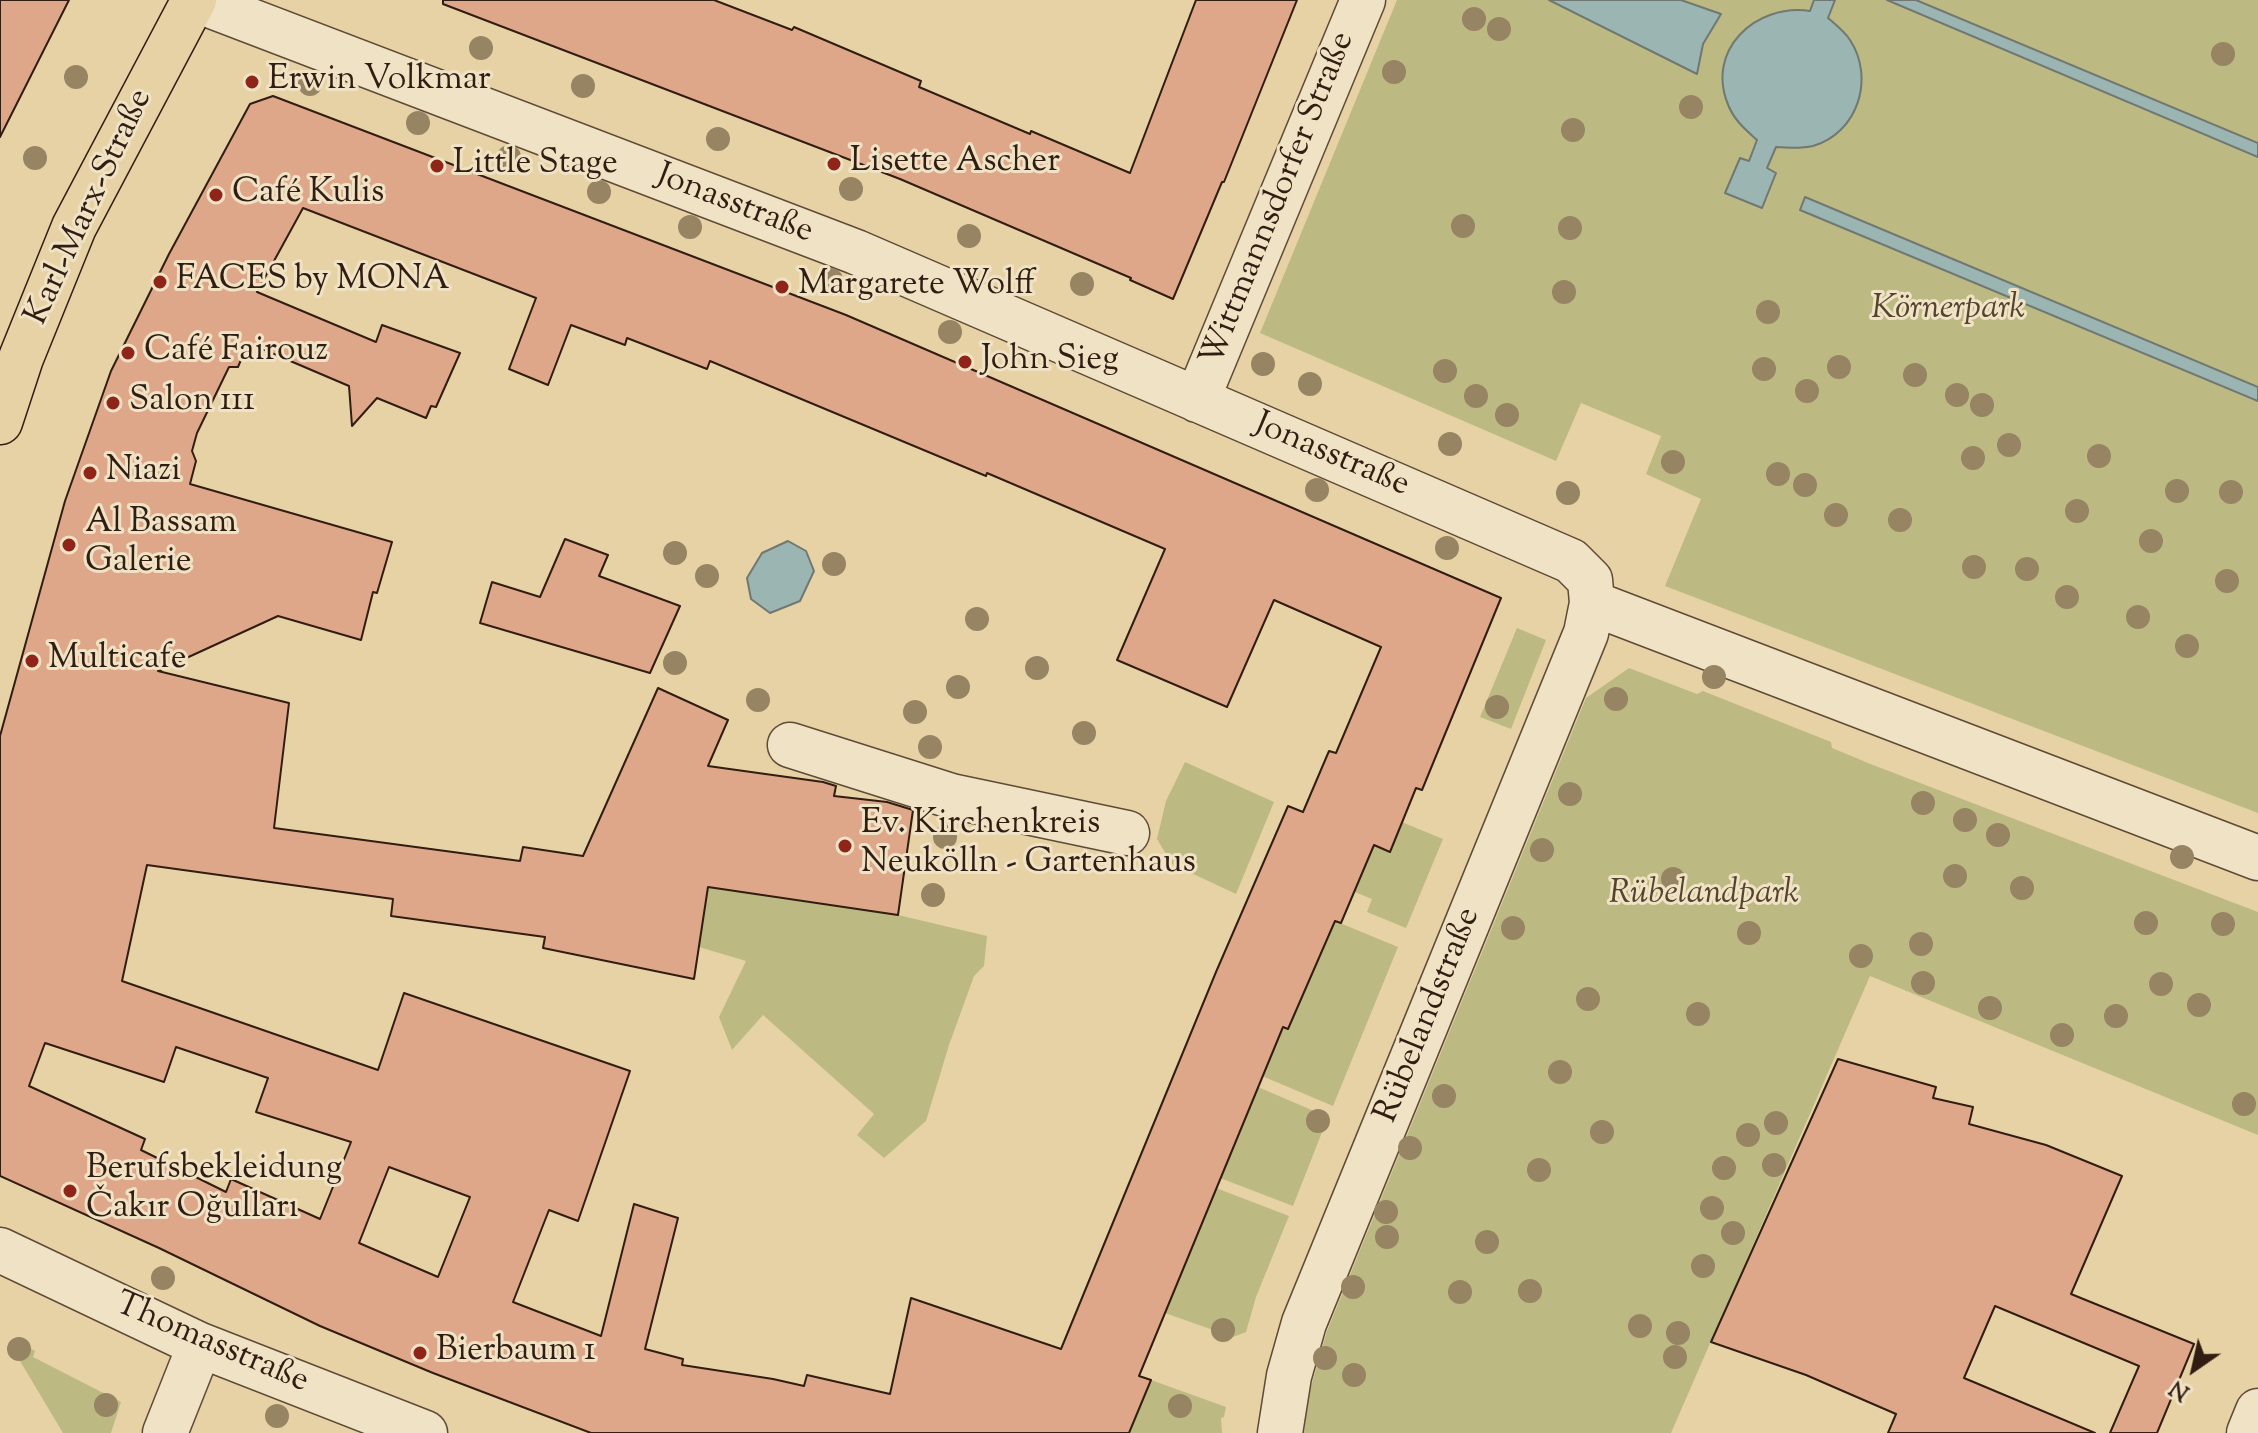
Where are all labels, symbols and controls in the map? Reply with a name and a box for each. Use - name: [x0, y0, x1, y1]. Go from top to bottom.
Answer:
- street label: Wittmannsdorfer Straße: [1194, 27, 1366, 373]
- place label: Erwin Volkmar: [268, 62, 491, 102]
- marker: Erwin Volkmar: [243, 73, 261, 91]
- street label: Karl-Marx-Straße: [19, 84, 163, 332]
- place label: Lisette Ascher: [850, 144, 1060, 184]
- place label: Little Stage: [453, 146, 618, 186]
- marker: Lisette Ascher: [825, 155, 843, 173]
- marker: Little Stage: [428, 157, 446, 175]
- street label: Jonasstraße: [650, 157, 818, 255]
- place label: Café Kulis: [232, 175, 384, 215]
- marker: Café Kulis: [207, 186, 225, 204]
- place label: FACES by MONA: [176, 262, 450, 302]
- place label: Margarete Wolff: [798, 267, 1035, 307]
- marker: FACES by MONA: [151, 273, 169, 291]
- marker: Margarete Wolff: [773, 278, 791, 296]
- park label: Körnerpark: [1871, 291, 2025, 331]
- place label: Café Fairouz: [144, 333, 328, 373]
- place label: John Sieg: [981, 342, 1119, 382]
- marker: Café Fairouz: [119, 344, 137, 362]
- marker: John Sieg: [956, 353, 974, 371]
- place label: Salon 111: [129, 383, 255, 423]
- marker: Salon 111: [104, 394, 122, 412]
- street label: Jonasstraße: [1247, 406, 1415, 508]
- place label: Niazi: [106, 453, 181, 493]
- marker: Niazi: [81, 464, 99, 482]
- place label: Al Bassam Galerie: [85, 505, 237, 584]
- marker: Al Bassam Galerie: [60, 536, 78, 554]
- place label: Multicafe: [48, 641, 187, 681]
- marker: Multicafe: [23, 652, 41, 670]
- place label: Ev. Kirchenkreis Neukölln - Gartenhaus: [861, 806, 1196, 886]
- marker: Ev. Kirchenkreis Neukölln - Gartenhaus: [836, 837, 854, 855]
- park label: Rübelandpark: [1609, 876, 1799, 916]
- street label: Rübelandstraße: [1368, 903, 1492, 1129]
- place label: Berufsbekleidung Čakır Oğulları: [86, 1151, 342, 1230]
- marker: Berufsbekleidung Čakır Oğulları: [61, 1182, 79, 1200]
- street label: Thomasstraße: [108, 1286, 314, 1404]
- north arrow: [2154, 1329, 2234, 1409]
- place label: Bierbaum 1: [436, 1333, 595, 1373]
- marker: Bierbaum 1: [411, 1344, 429, 1362]
- text: N: [2164, 1371, 2197, 1407]

